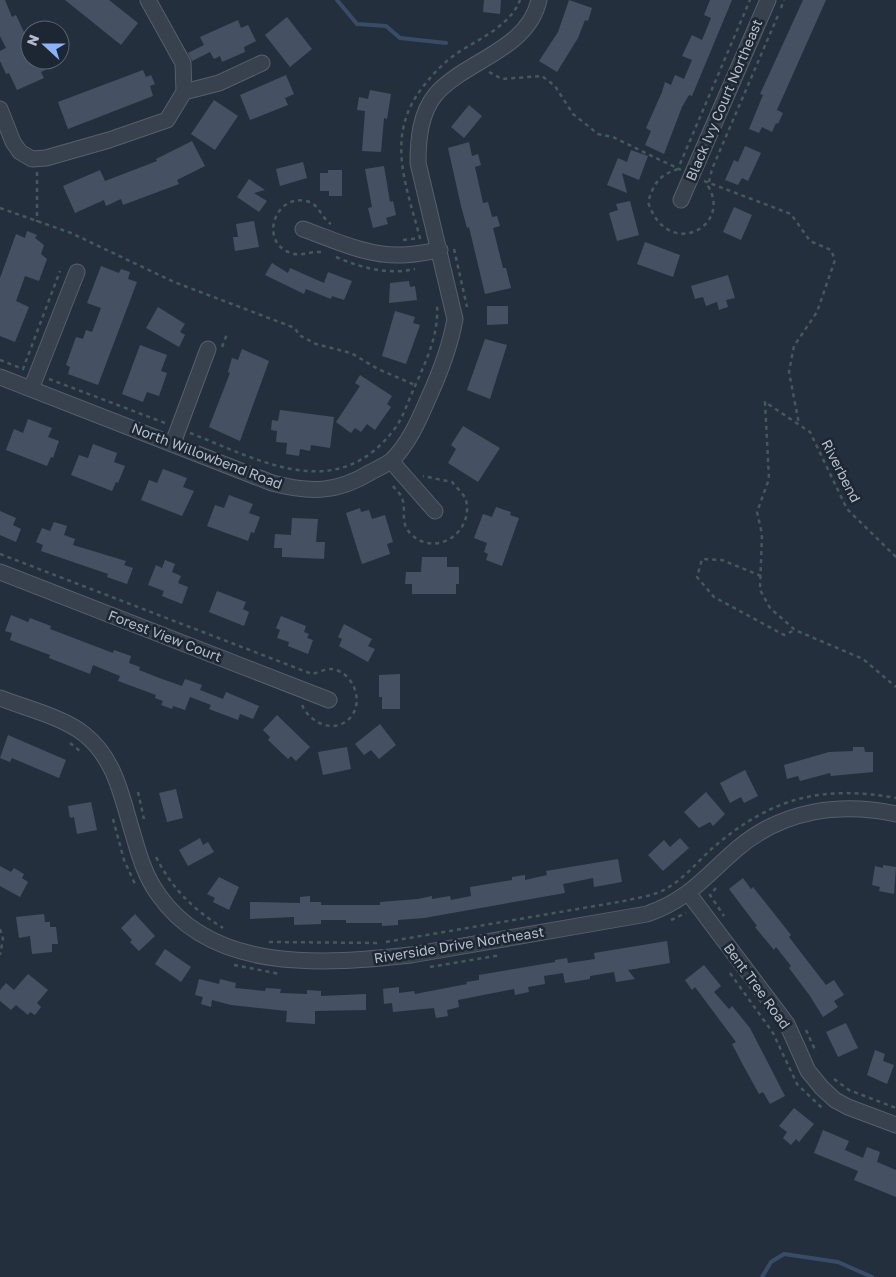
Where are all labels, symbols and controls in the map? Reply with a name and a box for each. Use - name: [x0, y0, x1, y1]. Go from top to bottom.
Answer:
- street label: Black Ivy Court Northeast: [682, 16, 765, 183]
- north arrow: [20, 20, 70, 70]
- text: N: [23, 32, 42, 48]
- street label: North Willowbend Road: [130, 419, 285, 492]
- street label: Riverbend: [818, 436, 865, 505]
- street label: Forest View Court: [106, 606, 224, 665]
- street label: Riverside Drive Northeast: [373, 923, 545, 966]
- street label: Bent Tree Road: [721, 940, 794, 1032]

